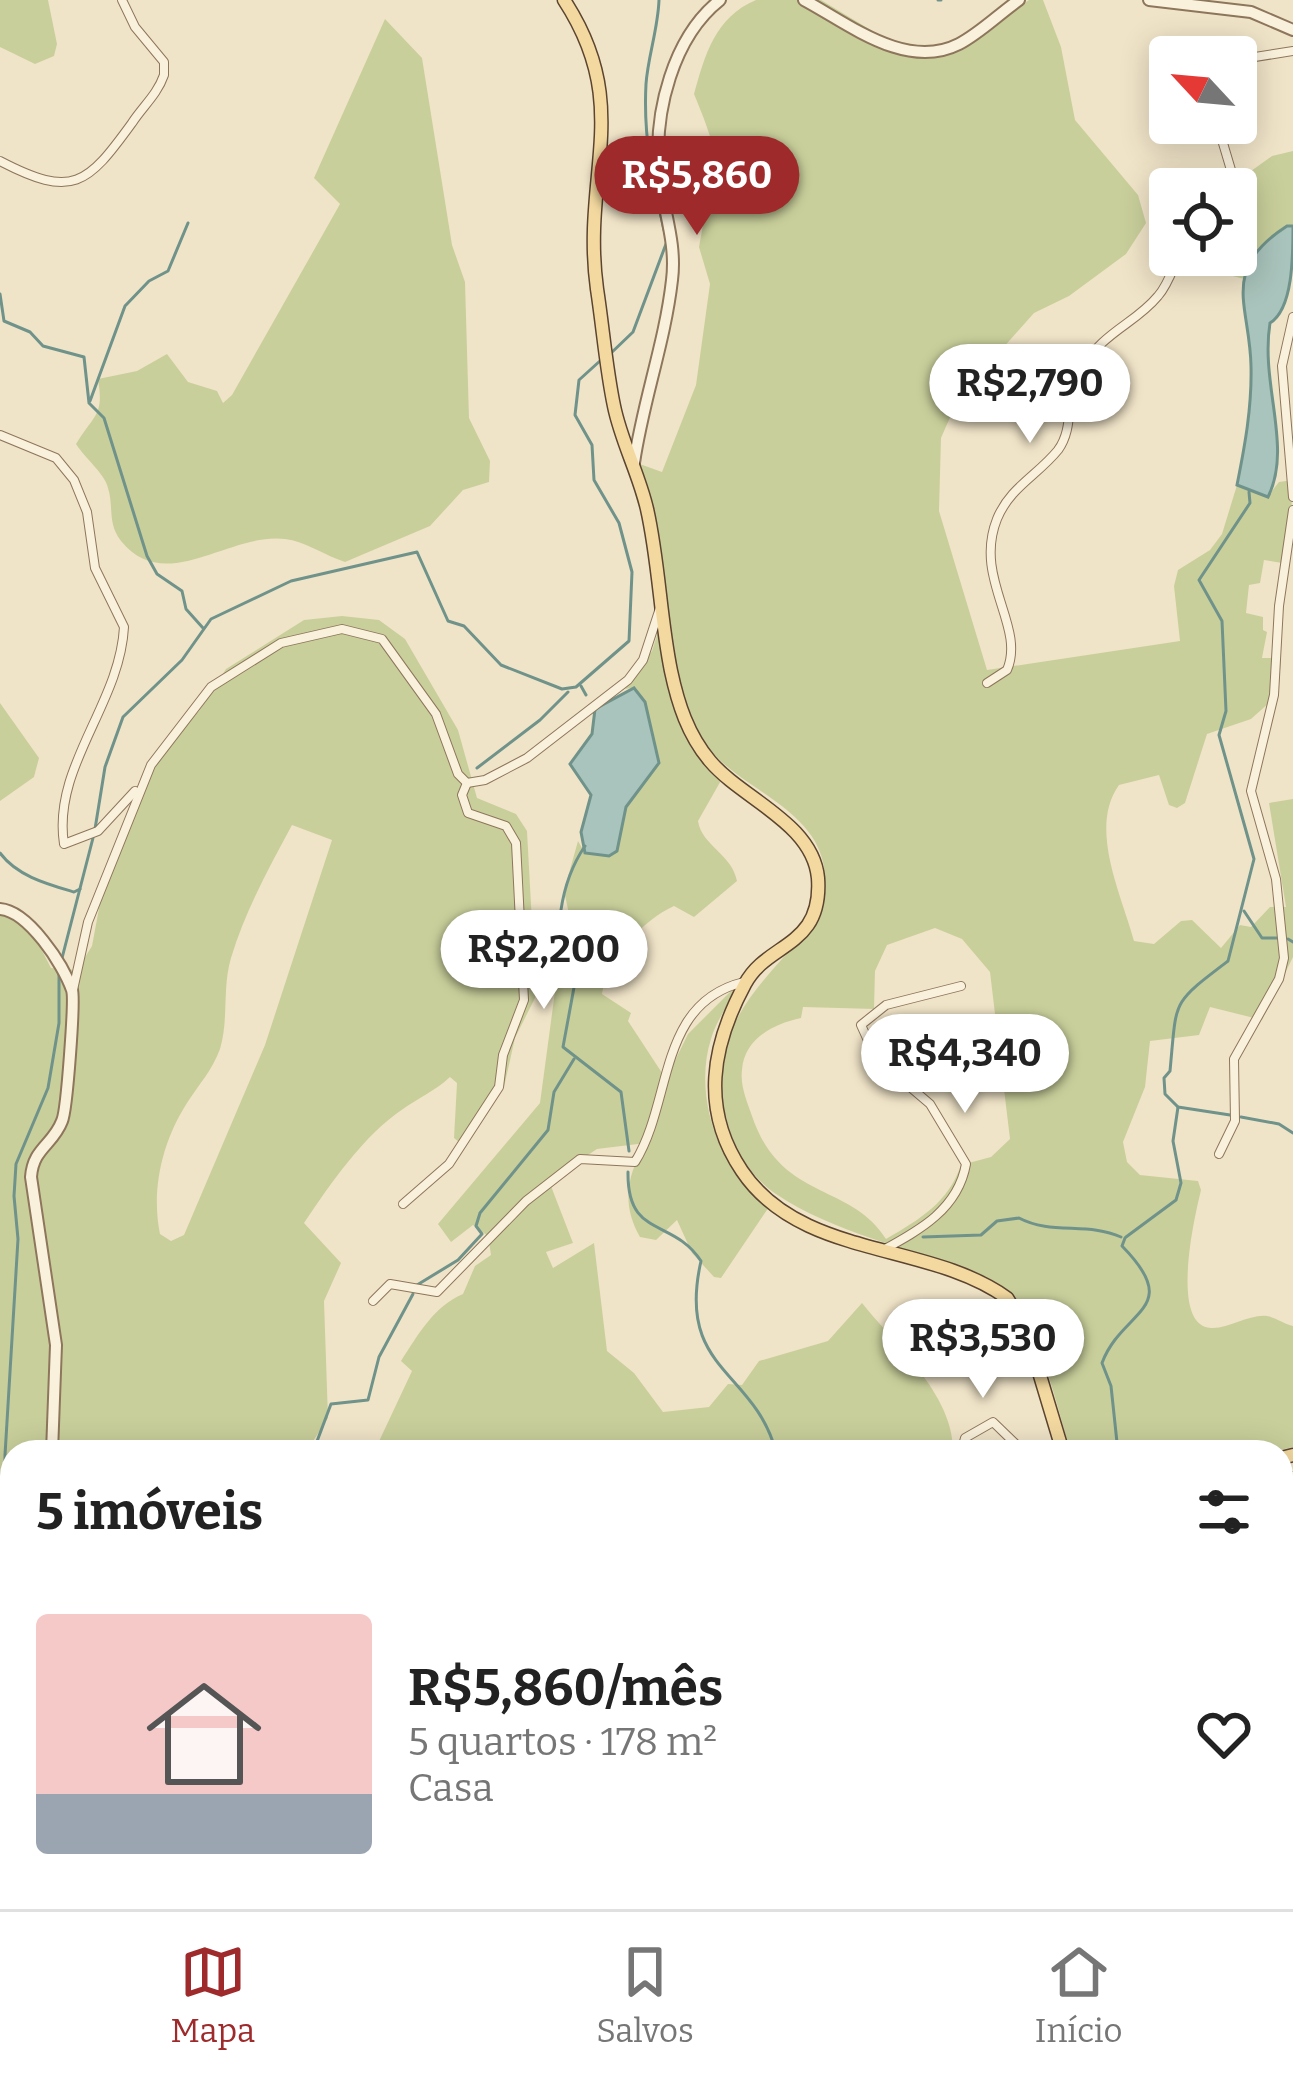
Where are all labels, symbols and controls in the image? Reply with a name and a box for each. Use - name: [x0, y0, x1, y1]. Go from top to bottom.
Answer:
- north arrow: [1149, 36, 1257, 144]
- map controls: [1149, 36, 1257, 276]
- pin: R$5,860: [586, 136, 808, 238]
- text: R$5,860: [621, 152, 773, 198]
- button: locate: [1149, 168, 1257, 276]
- pin: R$2,790: [919, 344, 1141, 446]
- text: R$2,790: [956, 360, 1104, 406]
- pin: R$2,200: [433, 910, 655, 1012]
- text: R$2,200: [468, 926, 620, 972]
- pin: R$4,340: [854, 1014, 1076, 1116]
- text: R$4,340: [888, 1030, 1042, 1076]
- pin: R$3,530: [872, 1299, 1094, 1401]
- text: R$3,530: [909, 1315, 1057, 1361]
- icon: filters: [1191, 1479, 1257, 1545]
- text: 5 imóveis: [36, 1481, 263, 1543]
- text: R$5,860/mês: [408, 1657, 723, 1719]
- icon: home: [132, 1662, 276, 1806]
- icon: heart: [1191, 1701, 1257, 1767]
- text: 5 quartos · 178 m²: [408, 1719, 717, 1765]
- text: Casa: [408, 1765, 494, 1811]
- tab: Mapa: [171, 1939, 255, 2051]
- tab: Salvos: [596, 1939, 694, 2051]
- tab: Início: [1035, 1939, 1122, 2051]

